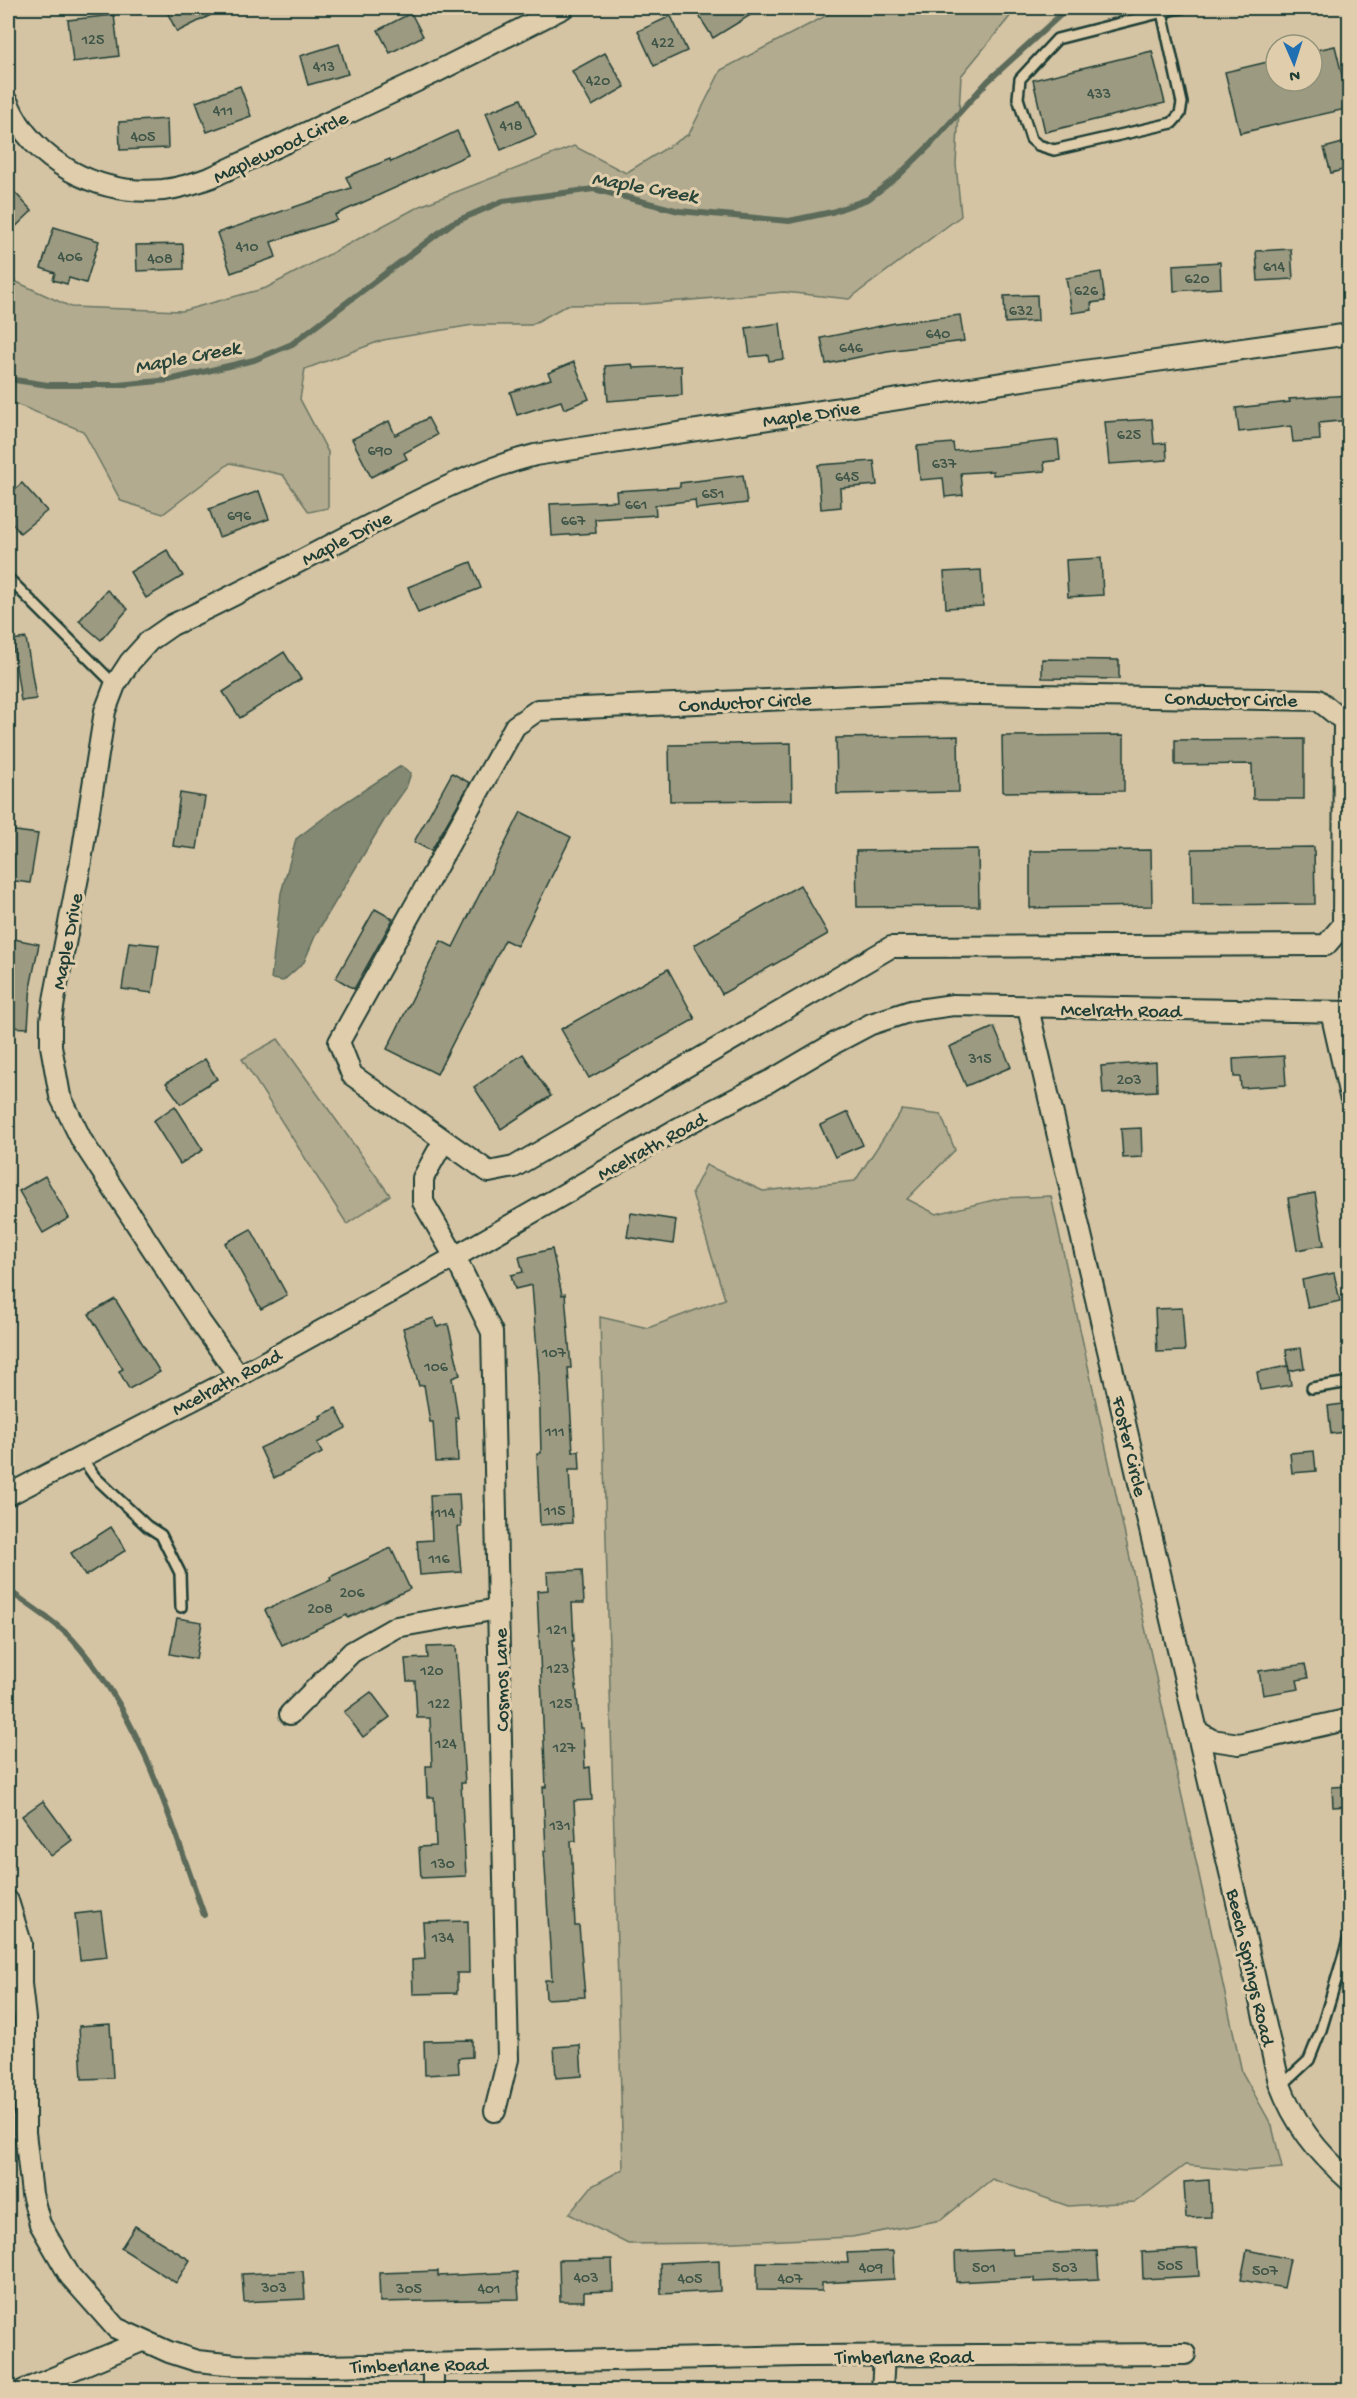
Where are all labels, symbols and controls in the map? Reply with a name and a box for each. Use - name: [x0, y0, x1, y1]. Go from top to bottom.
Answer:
- house number: 125: [81, 32, 104, 51]
- north arrow: [1264, 33, 1324, 93]
- house number: 422: [651, 35, 675, 54]
- house number: 413: [313, 59, 335, 78]
- text: N: [1288, 65, 1300, 84]
- house number: 420: [586, 73, 610, 92]
- house number: 433: [1087, 86, 1111, 105]
- house number: 411: [213, 103, 233, 122]
- street label: Maplewood Circle: [210, 108, 353, 190]
- house number: 418: [500, 118, 523, 137]
- house number: 405: [130, 129, 156, 148]
- water label: Maple Creek: [590, 168, 702, 211]
- house number: 410: [235, 239, 259, 258]
- house number: 406: [58, 249, 83, 268]
- house number: 408: [147, 251, 173, 270]
- house number: 614: [1263, 259, 1286, 278]
- house number: 620: [1184, 271, 1210, 290]
- house number: 626: [1074, 283, 1099, 302]
- house number: 632: [1009, 303, 1033, 322]
- house number: 640: [926, 326, 950, 345]
- water label: Maple Creek: [133, 336, 245, 382]
- house number: 646: [839, 340, 864, 359]
- street label: Maple Drive: [761, 398, 862, 435]
- house number: 625: [1117, 427, 1141, 446]
- house number: 690: [367, 443, 393, 462]
- house number: 637: [932, 456, 957, 475]
- house number: 645: [835, 469, 859, 488]
- house number: 651: [702, 486, 724, 505]
- house number: 661: [625, 497, 647, 516]
- street label: Maple Drive: [299, 507, 397, 573]
- house number: 696: [227, 508, 252, 527]
- house number: 667: [561, 513, 586, 532]
- street label: Conductor Circle: [1164, 689, 1298, 714]
- street label: Conductor Circle: [678, 690, 813, 719]
- street label: Maple Drive: [49, 891, 90, 992]
- street label: Mcelrath Road: [1060, 1000, 1184, 1025]
- house number: 315: [967, 1051, 992, 1070]
- house number: 203: [1116, 1072, 1142, 1091]
- street label: Mcelrath Road: [594, 1108, 713, 1187]
- street label: Mcelrath Road: [169, 1344, 288, 1423]
- house number: 107: [541, 1345, 567, 1364]
- house number: 106: [423, 1359, 449, 1378]
- street label: Foster Circle: [1105, 1393, 1150, 1500]
- house number: 111: [544, 1424, 565, 1443]
- house number: 115: [543, 1503, 566, 1522]
- house number: 114: [434, 1505, 456, 1524]
- house number: 116: [427, 1551, 450, 1570]
- house number: 206: [339, 1585, 365, 1604]
- house number: 208: [307, 1601, 333, 1620]
- house number: 121: [546, 1622, 567, 1641]
- street label: Cosmos Lane: [491, 1627, 516, 1732]
- house number: 123: [546, 1661, 569, 1680]
- house number: 120: [419, 1663, 444, 1682]
- house number: 122: [427, 1696, 450, 1715]
- house number: 125: [549, 1696, 572, 1715]
- house number: 124: [434, 1736, 457, 1755]
- house number: 127: [552, 1740, 576, 1759]
- house number: 131: [548, 1818, 571, 1837]
- house number: 130: [430, 1856, 455, 1875]
- street label: Beech Springs Road: [1219, 1886, 1278, 2051]
- house number: 134: [431, 1930, 455, 1949]
- house number: 505: [1157, 2258, 1183, 2277]
- house number: 409: [859, 2260, 883, 2279]
- house number: 501: [972, 2260, 996, 2279]
- house number: 503: [1052, 2260, 1078, 2279]
- house number: 507: [1252, 2263, 1279, 2282]
- house number: 403: [574, 2270, 598, 2289]
- house number: 405: [677, 2271, 703, 2290]
- house number: 407: [778, 2271, 803, 2290]
- house number: 303: [260, 2280, 287, 2299]
- house number: 305: [395, 2281, 422, 2300]
- house number: 401: [477, 2281, 501, 2300]
- street label: Timberlane Road: [834, 2348, 975, 2371]
- street label: Timberlane Road: [349, 2355, 490, 2380]

